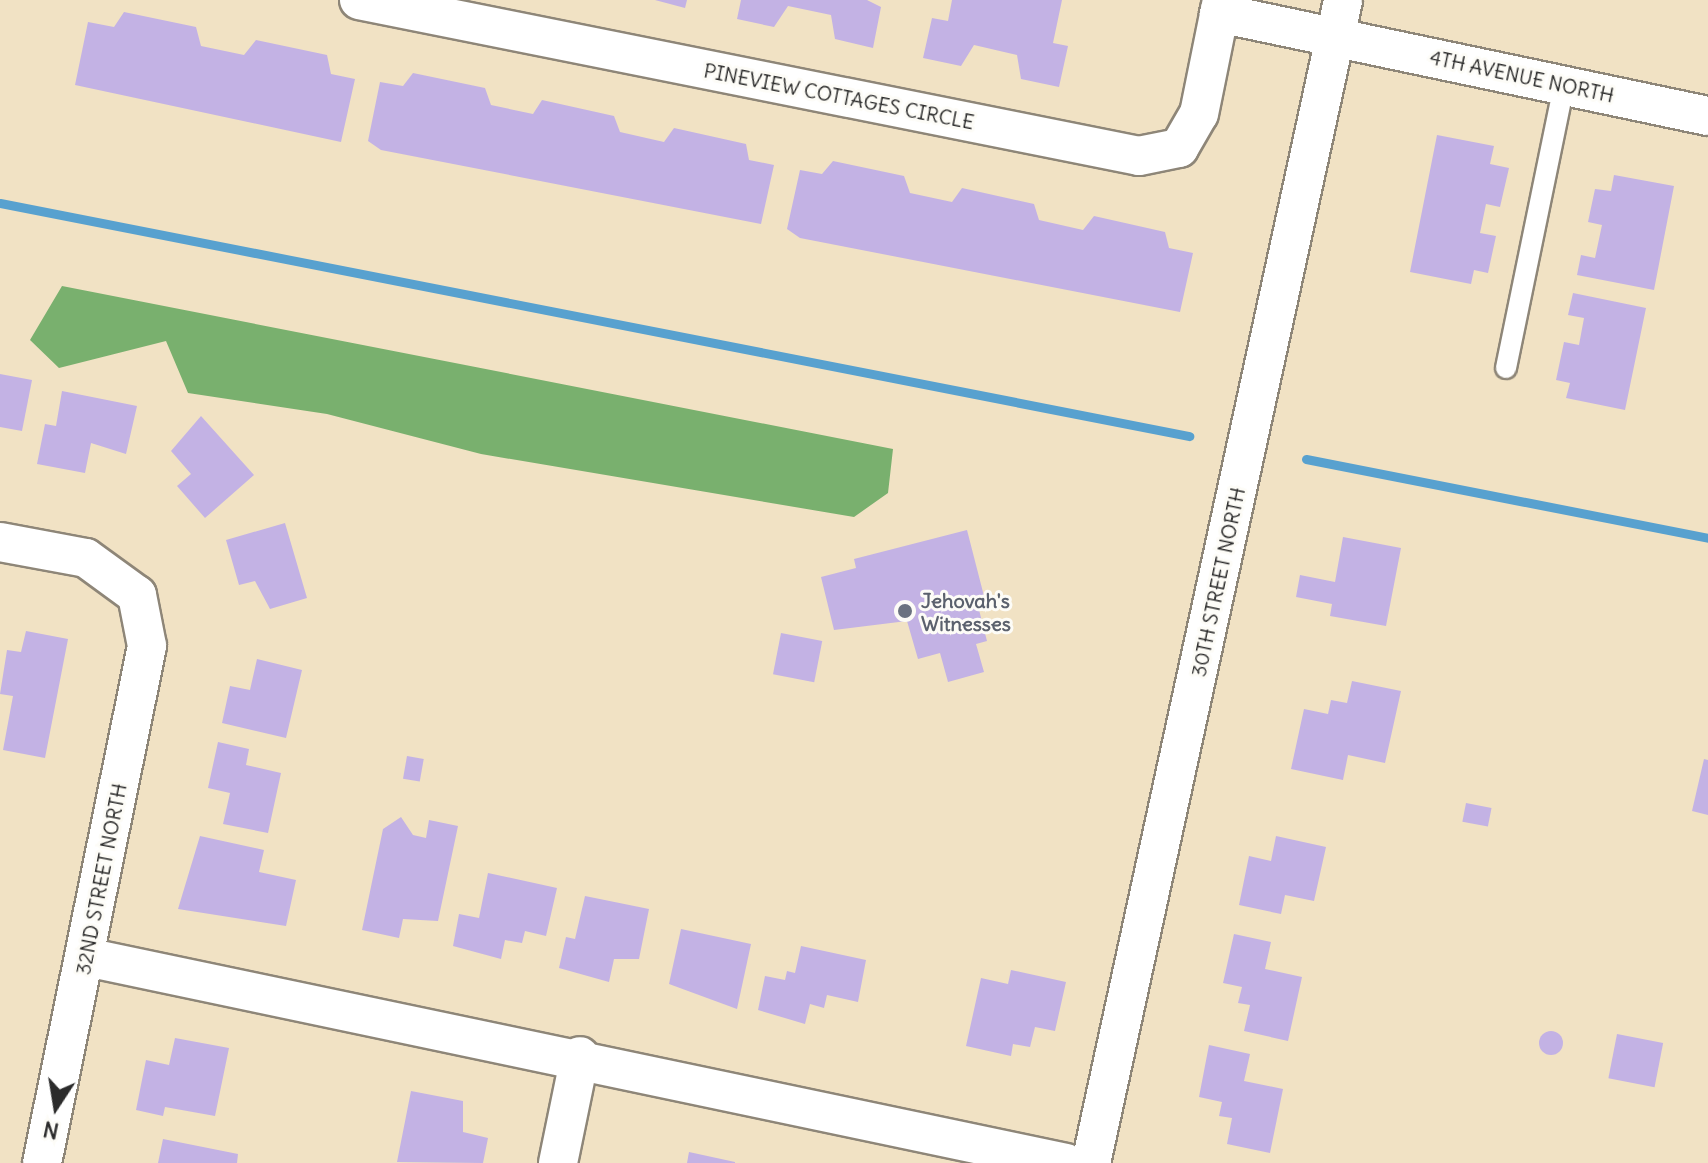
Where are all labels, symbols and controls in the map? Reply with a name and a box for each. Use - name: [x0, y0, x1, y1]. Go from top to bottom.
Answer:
- street label: 4TH AVENUE NORTH: [1428, 45, 1616, 107]
- street label: PINEVIEW COTTAGES CIRCLE: [702, 58, 976, 134]
- street label: 30TH STREET NORTH: [1186, 485, 1250, 679]
- place label: Jehovah's Witnesses: [921, 588, 1011, 635]
- marker: Jehovah's Witnesses: [896, 602, 914, 620]
- street label: 32ND STREET NORTH: [71, 781, 131, 977]
- north arrow: [16, 1067, 96, 1147]
- text: N: [41, 1115, 61, 1146]

